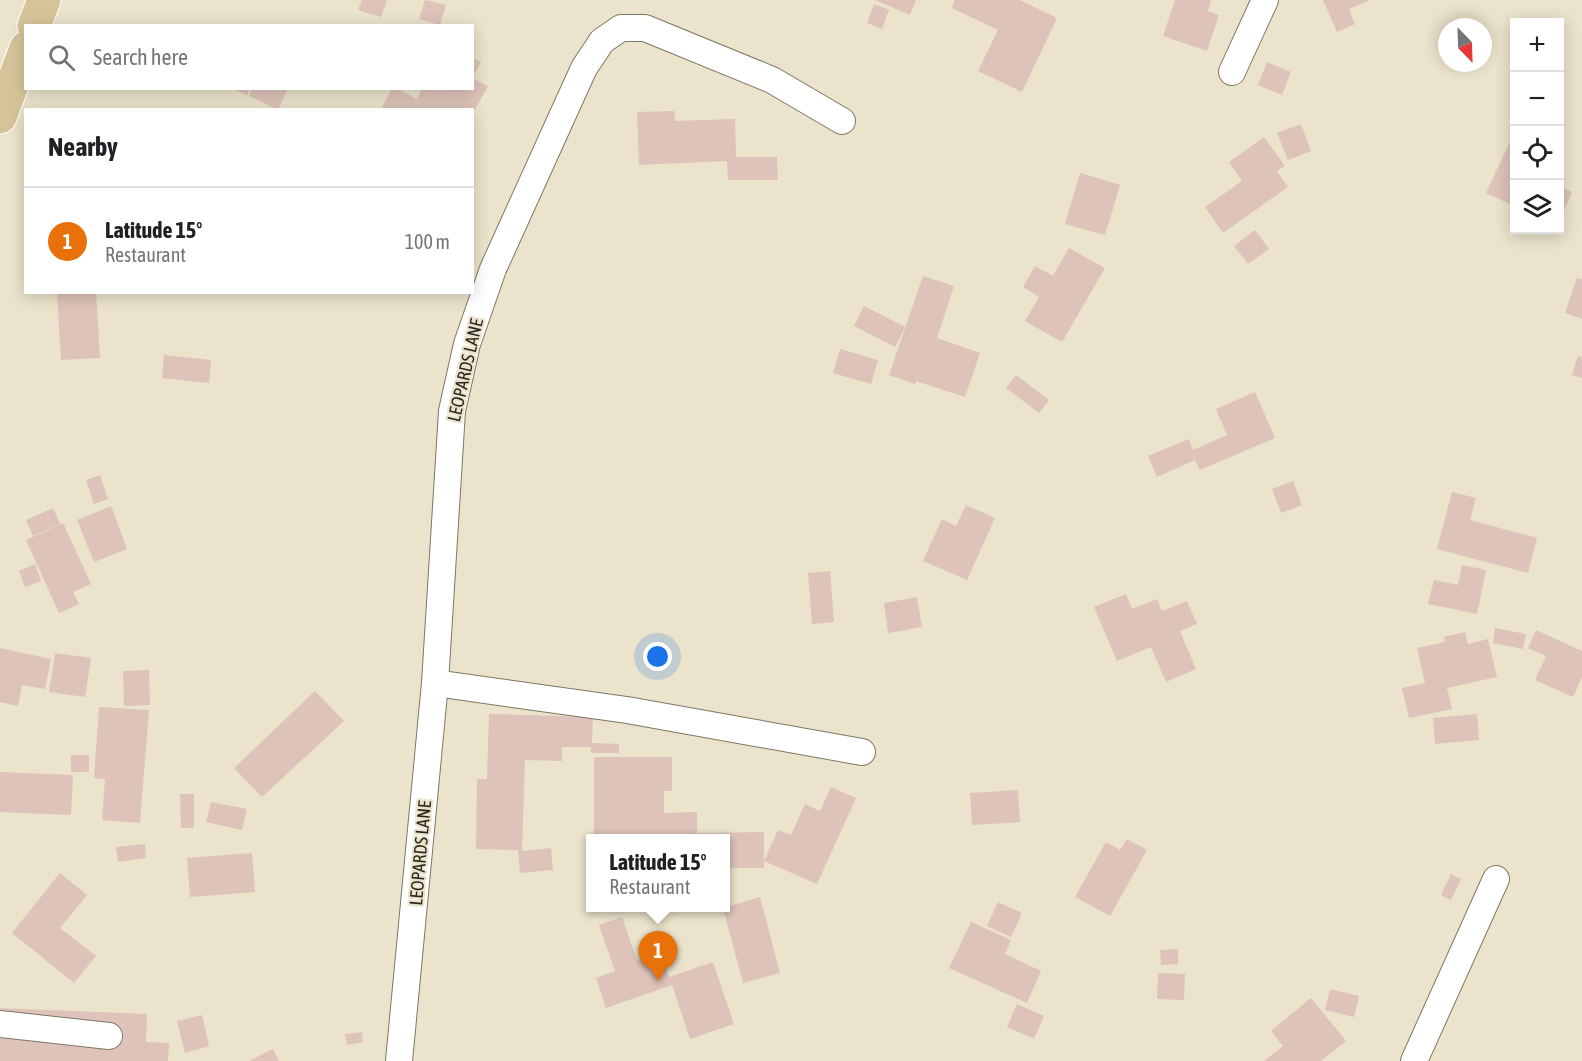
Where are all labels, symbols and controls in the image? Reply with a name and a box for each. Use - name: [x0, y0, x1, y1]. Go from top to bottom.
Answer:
- north arrow: [1438, 18, 1492, 72]
- map controls: [1510, 18, 1564, 234]
- button: +: [1510, 18, 1564, 72]
- search box: [24, 24, 474, 90]
- icon: search: [45, 41, 78, 74]
- text: Search here: [93, 44, 188, 70]
- button: −: [1510, 72, 1564, 126]
- button: locate: [1510, 126, 1564, 180]
- text: Nearby: [48, 132, 118, 162]
- button: layers: [1510, 180, 1564, 234]
- text: Latitude 15°: [105, 217, 202, 243]
- text: 1: [63, 230, 72, 253]
- text: 100 m: [405, 230, 450, 253]
- text: Restaurant: [105, 243, 186, 266]
- street label: LEOPARDS LANE: [443, 316, 487, 424]
- your location: [643, 642, 672, 671]
- street label: LEOPARDS LANE: [405, 799, 435, 906]
- popup: [586, 834, 730, 912]
- text: Latitude 15°: [609, 849, 707, 875]
- text: Restaurant: [609, 875, 690, 898]
- pin: 1: [638, 932, 678, 981]

